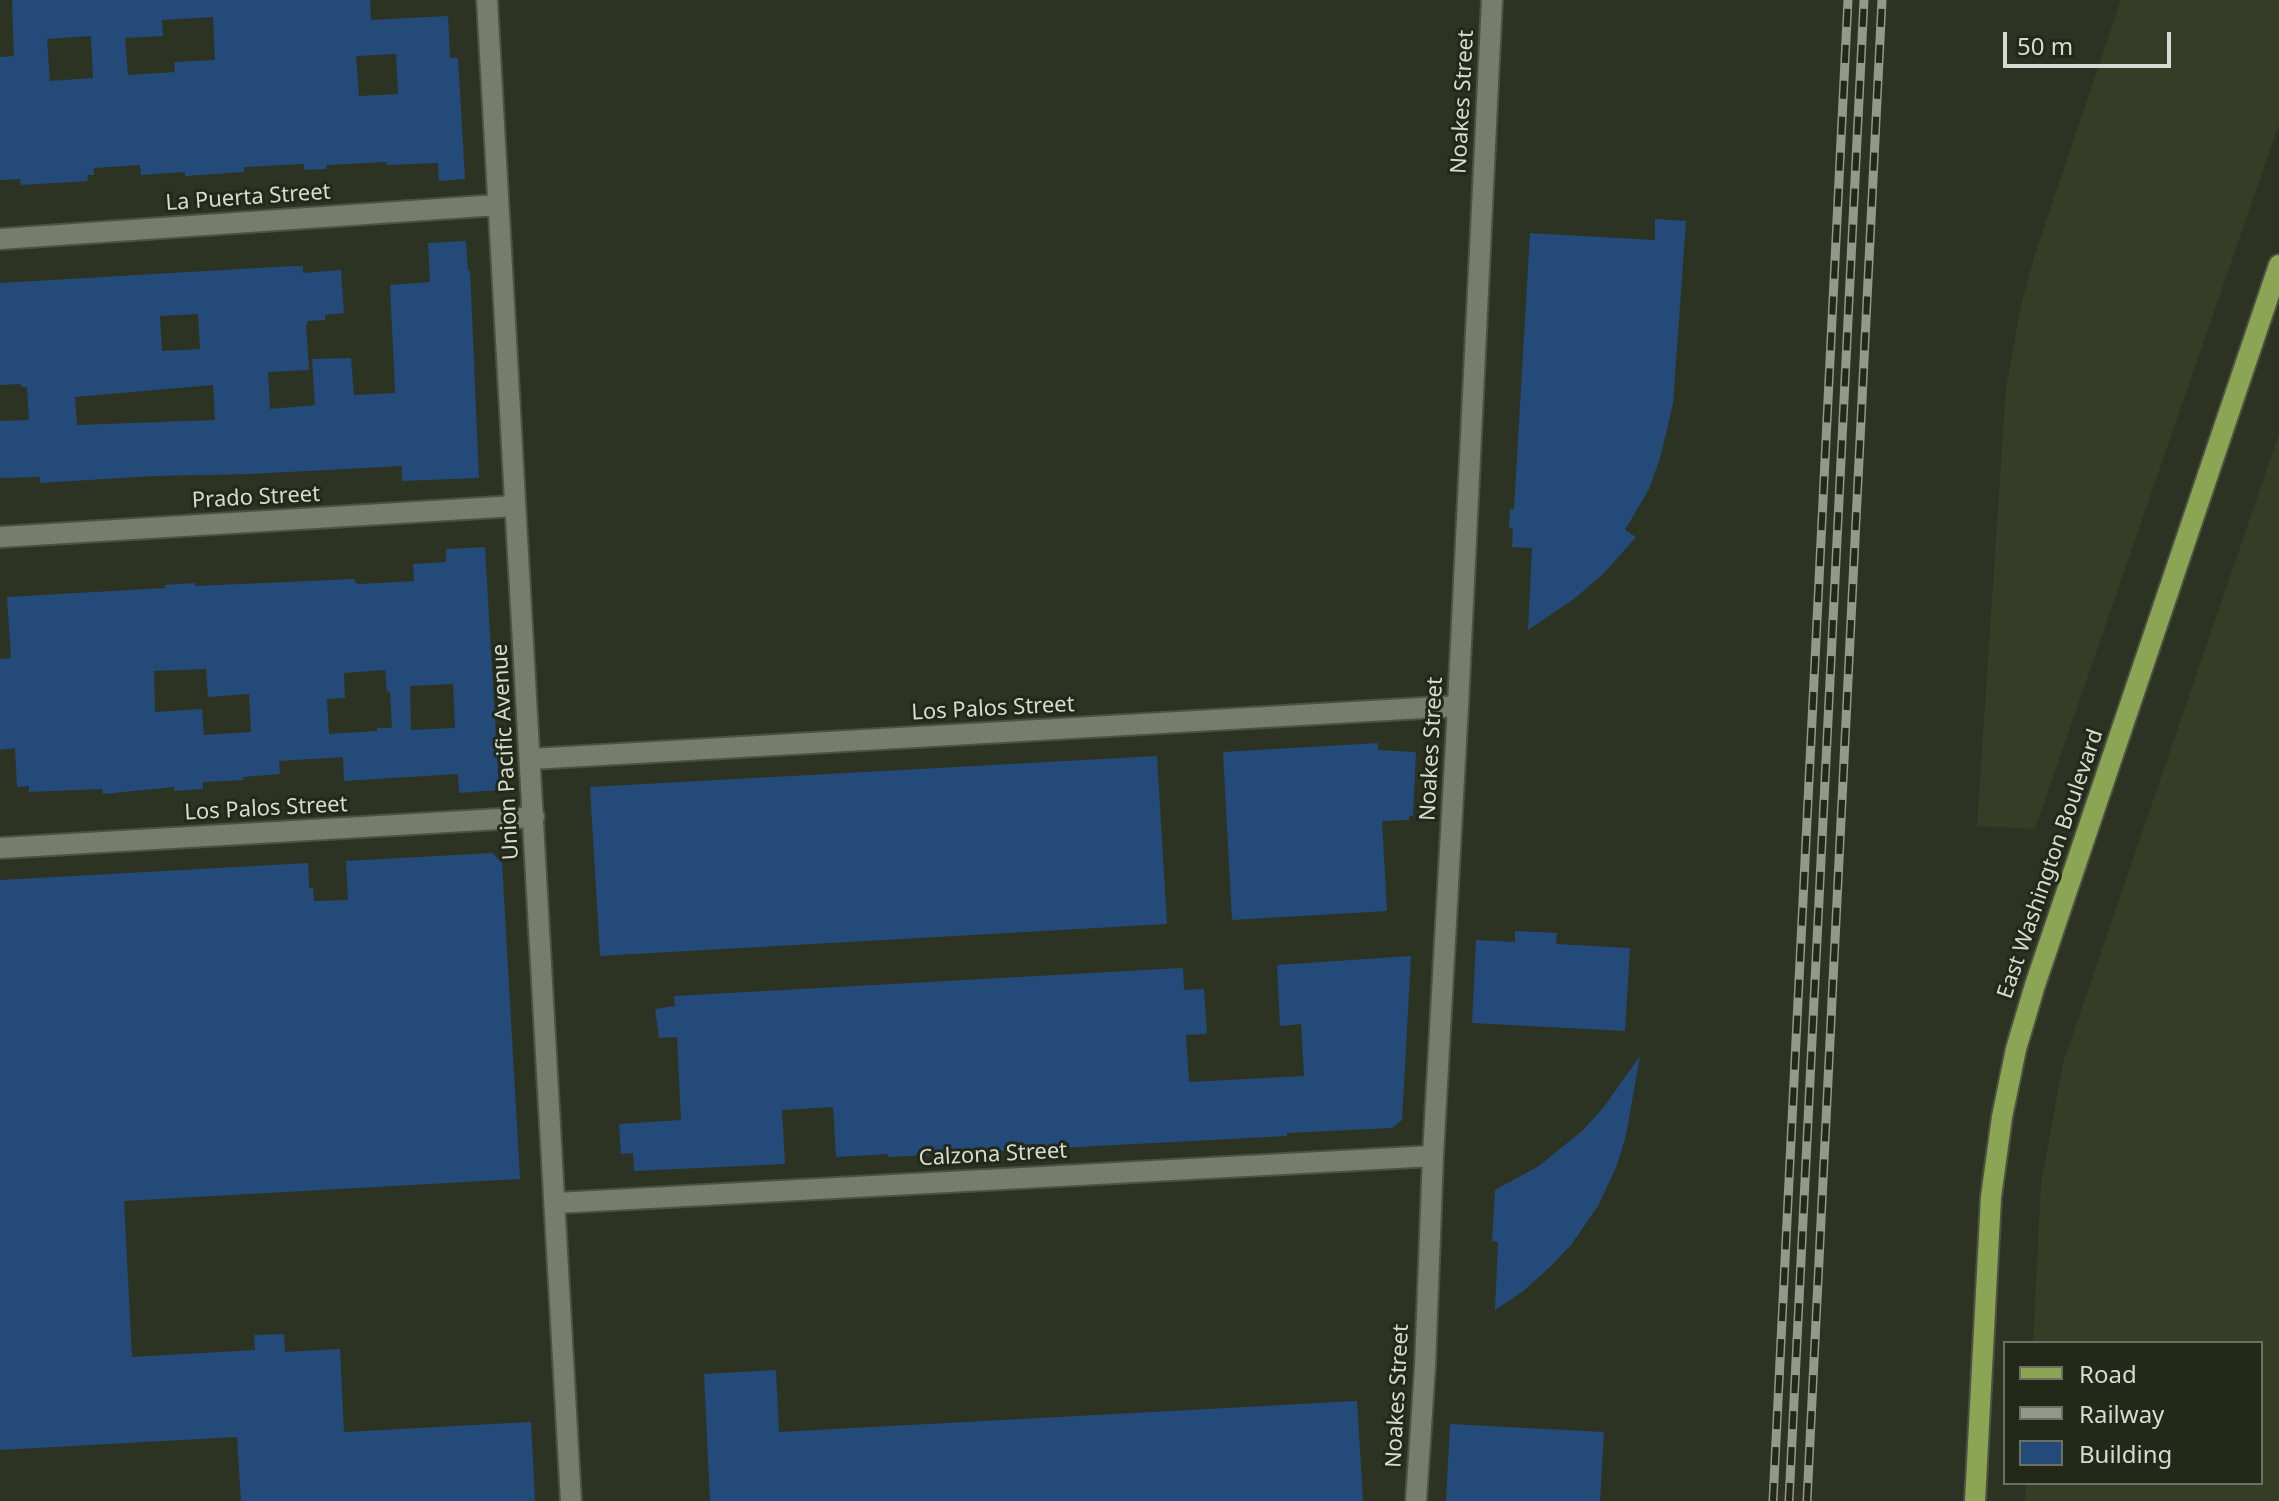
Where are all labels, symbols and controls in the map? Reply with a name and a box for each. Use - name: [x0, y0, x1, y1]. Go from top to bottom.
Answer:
- scale bar: [2007, 16, 2175, 66]
- street label: Noakes Street: [1446, 29, 1480, 175]
- text: 50 m: [2017, 29, 2073, 62]
- street label: La Puerta Street: [165, 179, 331, 217]
- street label: Prado Street: [191, 481, 321, 515]
- street label: Union Pacific Avenue: [487, 643, 525, 861]
- street label: Noakes Street: [1415, 676, 1449, 822]
- street label: Los Palos Street: [911, 692, 1075, 726]
- street label: East Washington Boulevard: [1992, 726, 2110, 1002]
- street label: Los Palos Street: [184, 792, 348, 826]
- street label: Calzona Street: [918, 1138, 1068, 1172]
- street label: Noakes Street: [1381, 1323, 1415, 1469]
- legend: [2003, 1341, 2263, 1485]
- text: Road: [2079, 1357, 2137, 1390]
- text: Railway: [2079, 1397, 2164, 1430]
- text: Building: [2079, 1437, 2172, 1470]

